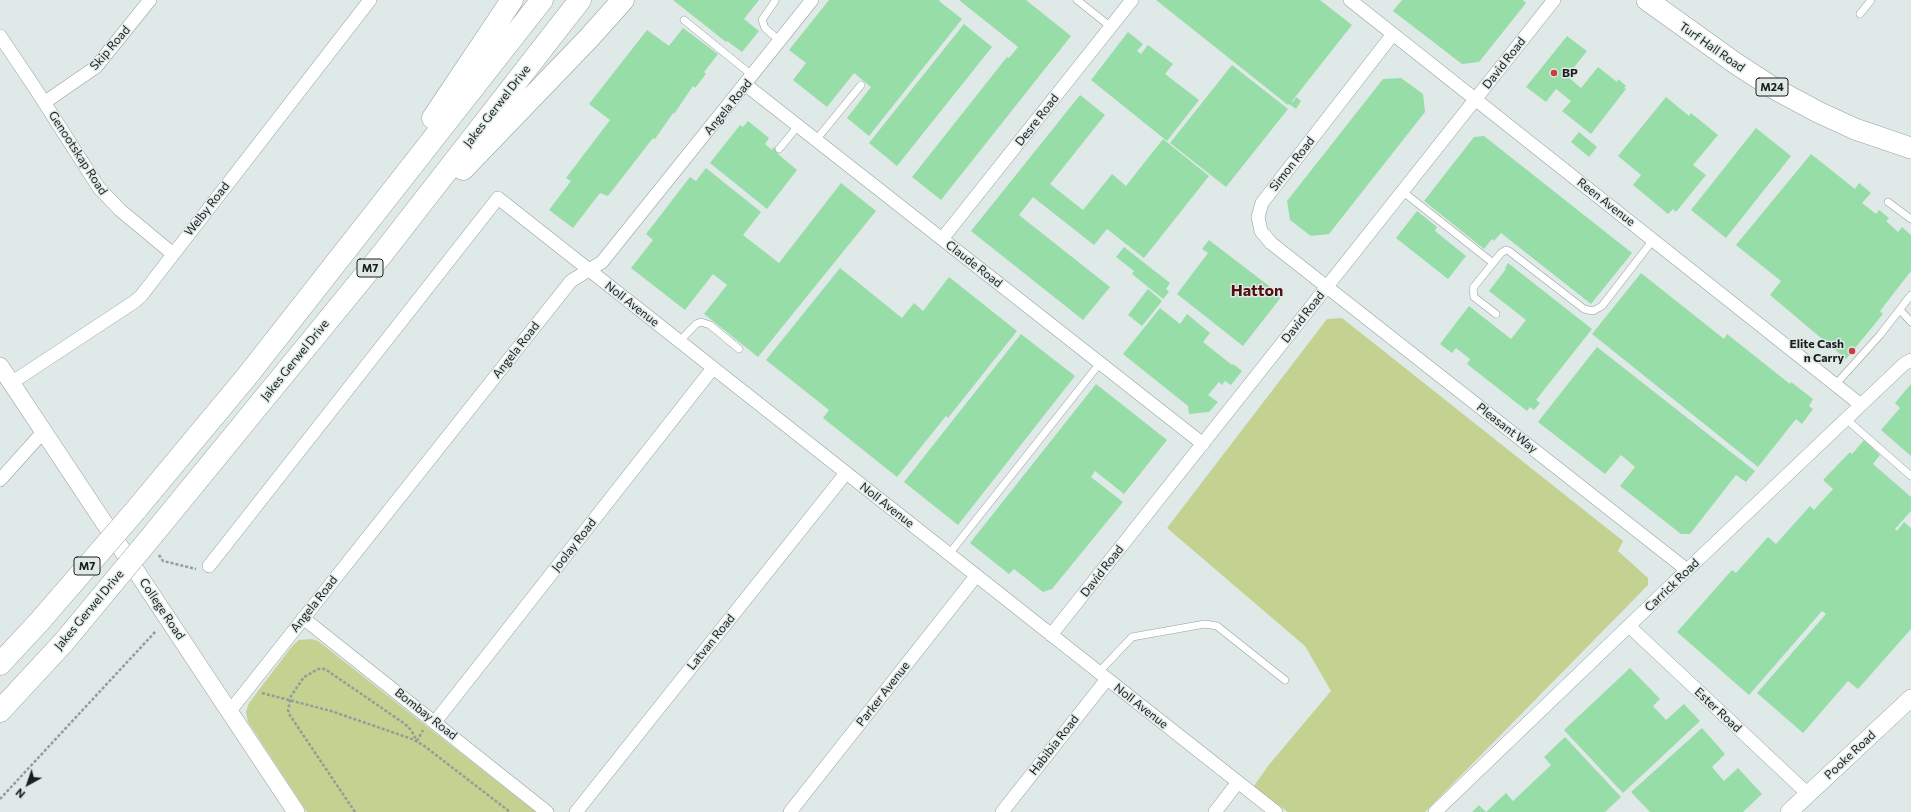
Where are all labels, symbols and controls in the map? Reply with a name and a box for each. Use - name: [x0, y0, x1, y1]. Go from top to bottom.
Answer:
- street label: Turf Hall Road: [1676, 19, 1748, 75]
- street label: Skip Road: [87, 23, 133, 73]
- street label: David Road: [1479, 34, 1529, 92]
- street label: Jakes Gerwel Drive: [461, 62, 533, 150]
- place label: BP: [1562, 66, 1578, 80]
- marker: BP: [1549, 68, 1559, 78]
- street label: Angela Road: [701, 76, 755, 138]
- road number: M24: [1756, 78, 1788, 96]
- street label: Desre Road: [1012, 91, 1062, 149]
- street label: Genootskap Road: [46, 108, 110, 198]
- street label: Simon Road: [1266, 134, 1318, 194]
- street label: Reen Avenue: [1574, 175, 1638, 229]
- street label: Welby Road: [182, 179, 232, 239]
- street label: Claude Road: [943, 237, 1005, 291]
- road number: M7: [357, 259, 383, 277]
- street label: Noll Avenue: [602, 278, 662, 330]
- district label: Hatton: [1231, 281, 1283, 301]
- street label: David Road: [1278, 288, 1328, 346]
- street label: Jakes Gerwel Drive: [258, 317, 332, 403]
- street label: Angela Road: [490, 319, 542, 381]
- place label: Elite Cash n Carry: [1790, 337, 1844, 365]
- marker: Elite Cash n Carry: [1847, 346, 1857, 356]
- street label: Pleasant Way: [1474, 400, 1540, 456]
- street label: Noll Avenue: [857, 479, 917, 531]
- street label: Joolay Road: [549, 516, 599, 574]
- street label: David Road: [1077, 542, 1127, 600]
- street label: Carrick Road: [1642, 556, 1702, 614]
- road number: M7: [74, 557, 100, 575]
- street label: Jakes Gerwel Drive: [51, 567, 127, 653]
- street label: Angela Road: [288, 573, 340, 635]
- street label: College Road: [136, 576, 188, 642]
- street label: Latvan Road: [684, 611, 738, 673]
- street label: Parker Avenue: [853, 659, 913, 729]
- street label: Noll Avenue: [1111, 680, 1171, 732]
- street label: Bombay Road: [392, 685, 460, 743]
- street label: Ester Road: [1692, 685, 1744, 735]
- street label: Habibia Road: [1026, 712, 1082, 778]
- street label: Pooke Road: [1821, 728, 1879, 782]
- north arrow: [8, 764, 48, 804]
- text: N: [13, 786, 27, 801]

